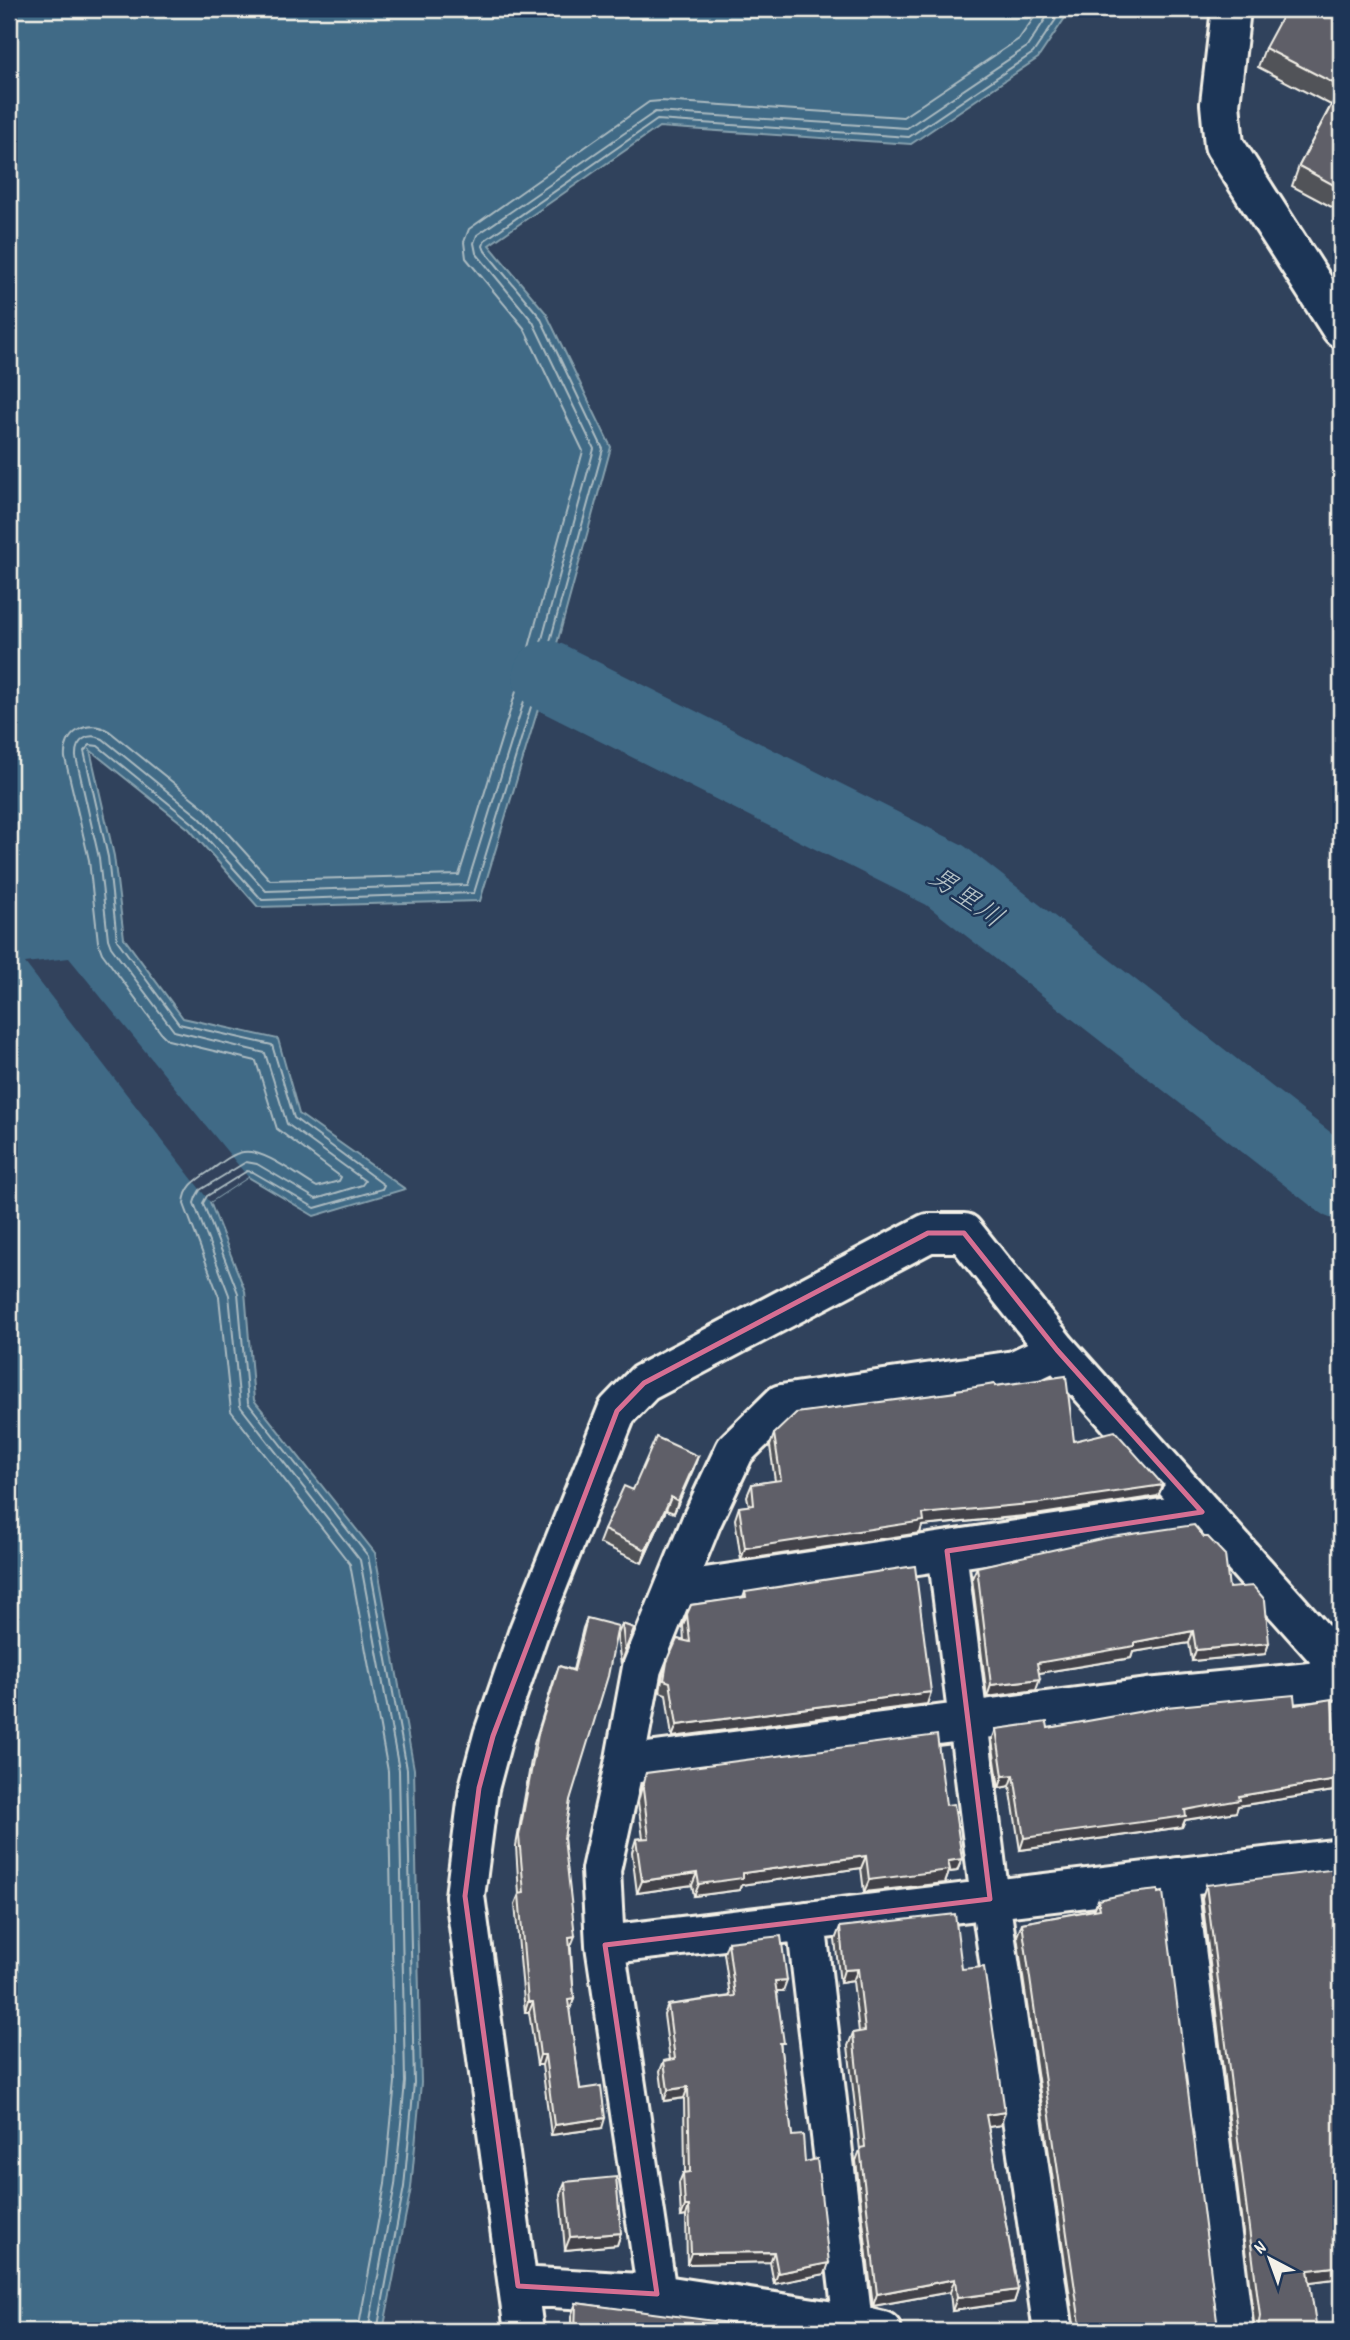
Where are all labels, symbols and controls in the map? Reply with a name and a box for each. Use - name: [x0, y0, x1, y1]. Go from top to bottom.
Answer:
- water label: 男里川: [918, 860, 1010, 941]
- north arrow: [1234, 2224, 1304, 2294]
- text: N: [1249, 2236, 1274, 2262]

